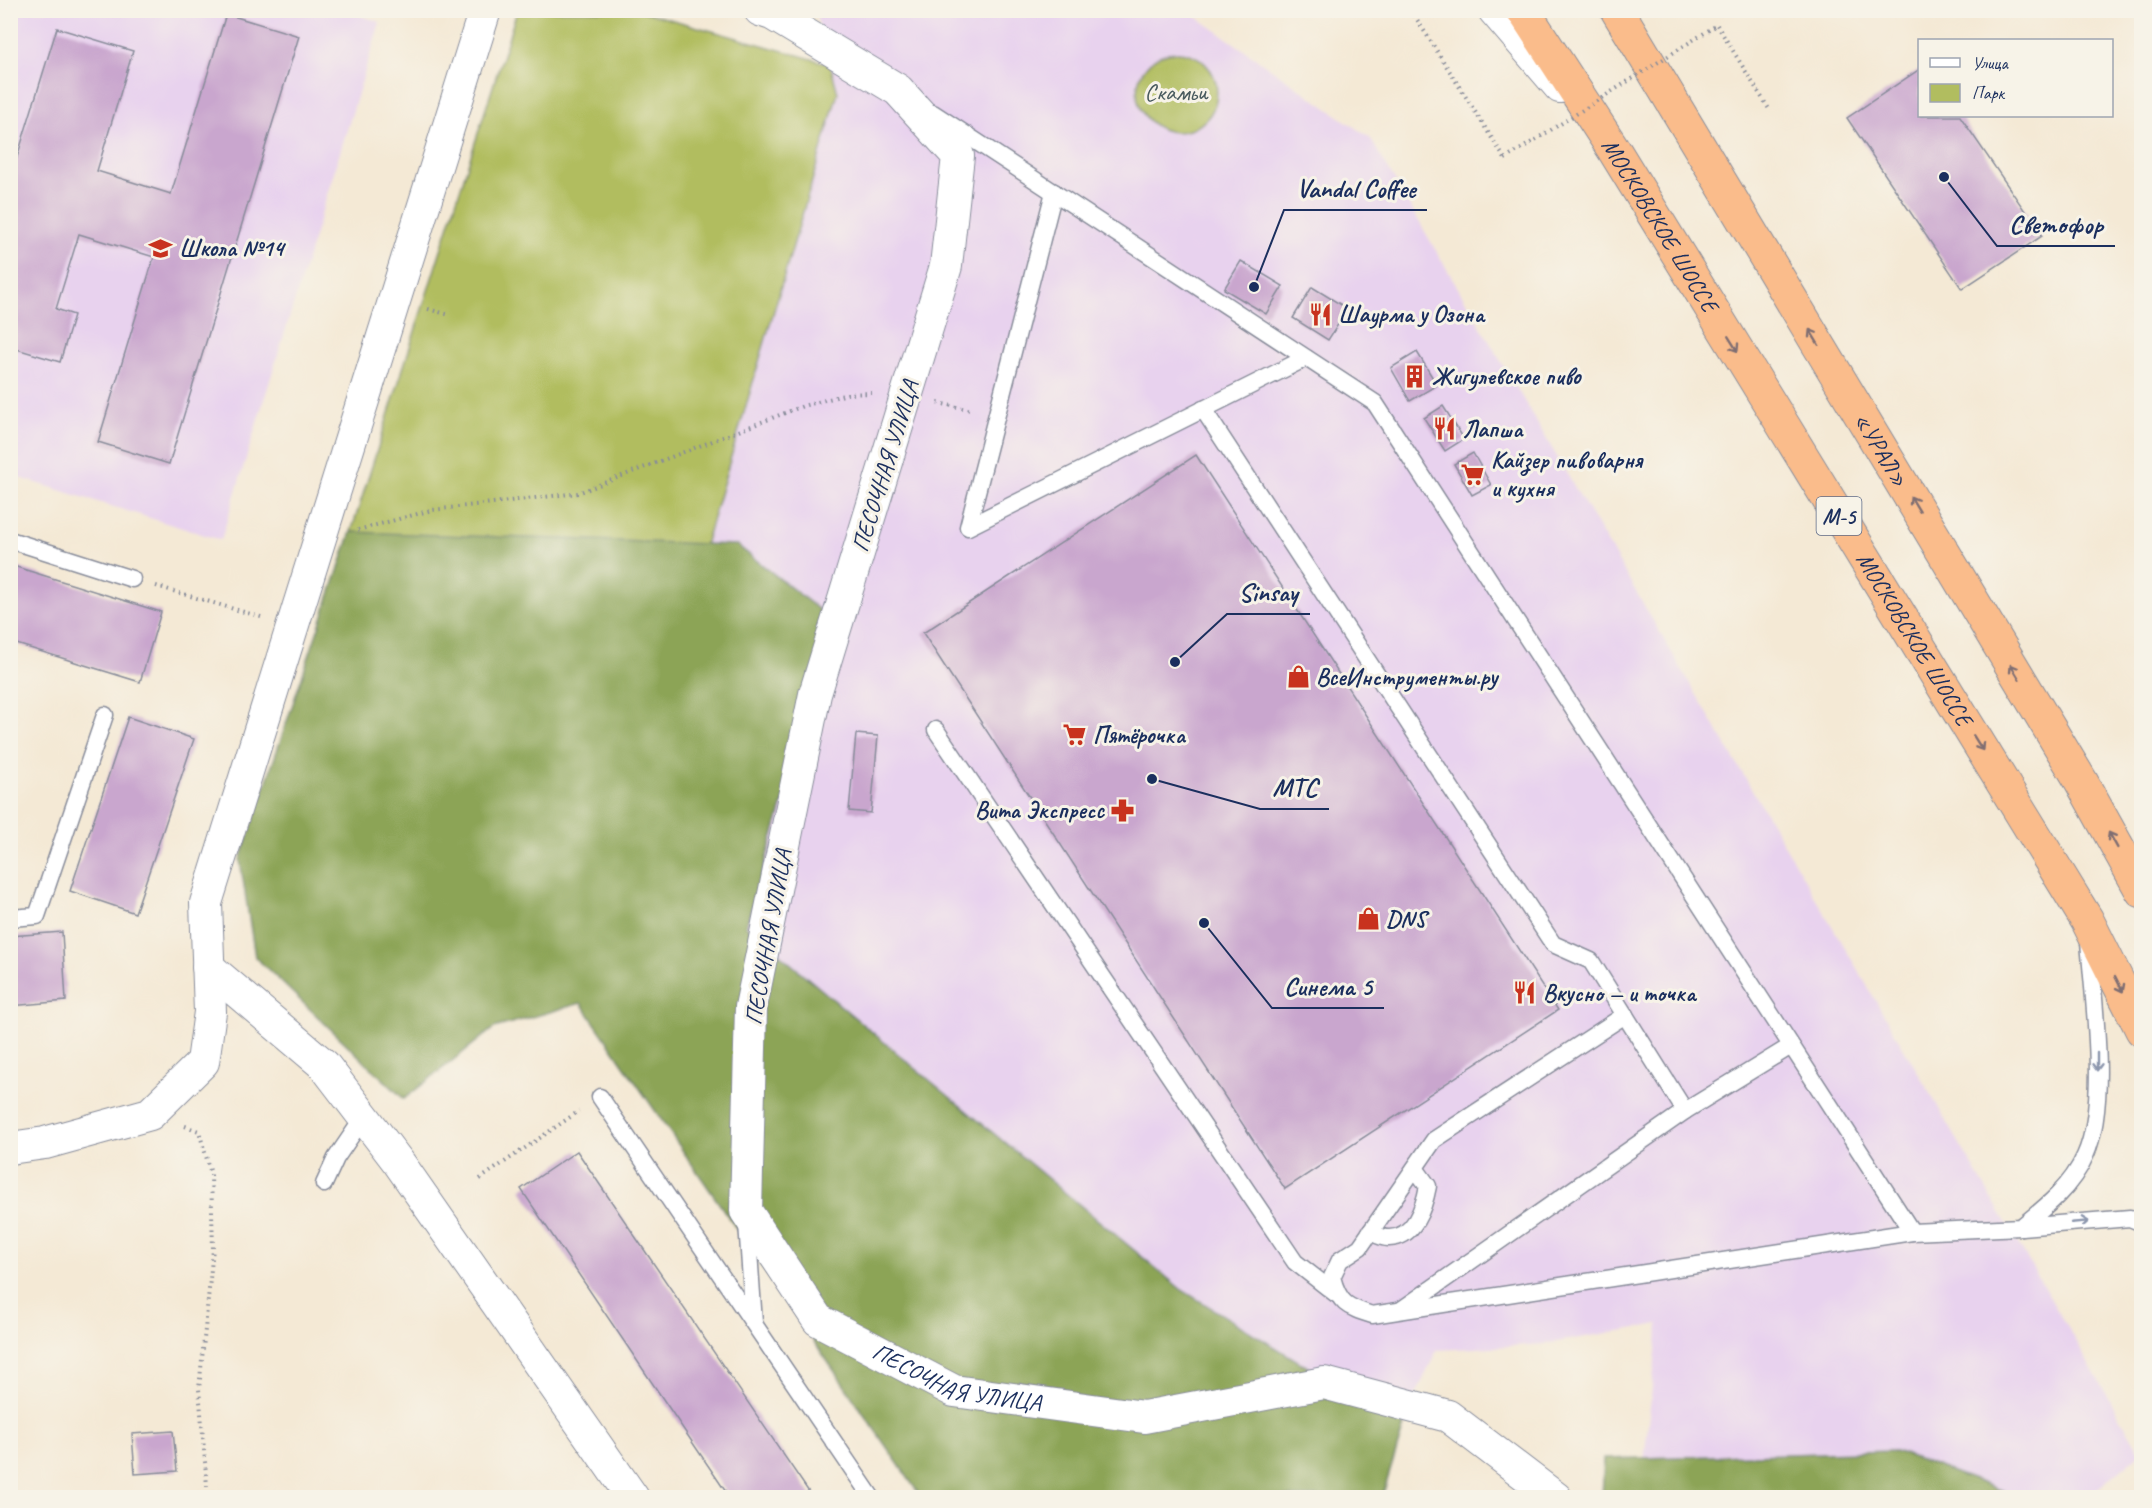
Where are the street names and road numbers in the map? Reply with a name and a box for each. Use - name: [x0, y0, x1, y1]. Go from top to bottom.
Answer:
- street label: МОСКОВСКОЕ ШОССЕ: [1595, 132, 1726, 320]
- street label: ПЕСОЧНАЯ УЛИЦА: [845, 376, 926, 555]
- street label: «УРАЛ»: [1848, 407, 1915, 492]
- road number: М-5: [1816, 497, 1862, 535]
- street label: МОСКОВСКОЕ ШОССЕ: [1850, 547, 1981, 734]
- street label: ПЕСОЧНАЯ УЛИЦА: [738, 846, 798, 1027]
- street label: ПЕСОЧНАЯ УЛИЦА: [868, 1336, 1044, 1418]

